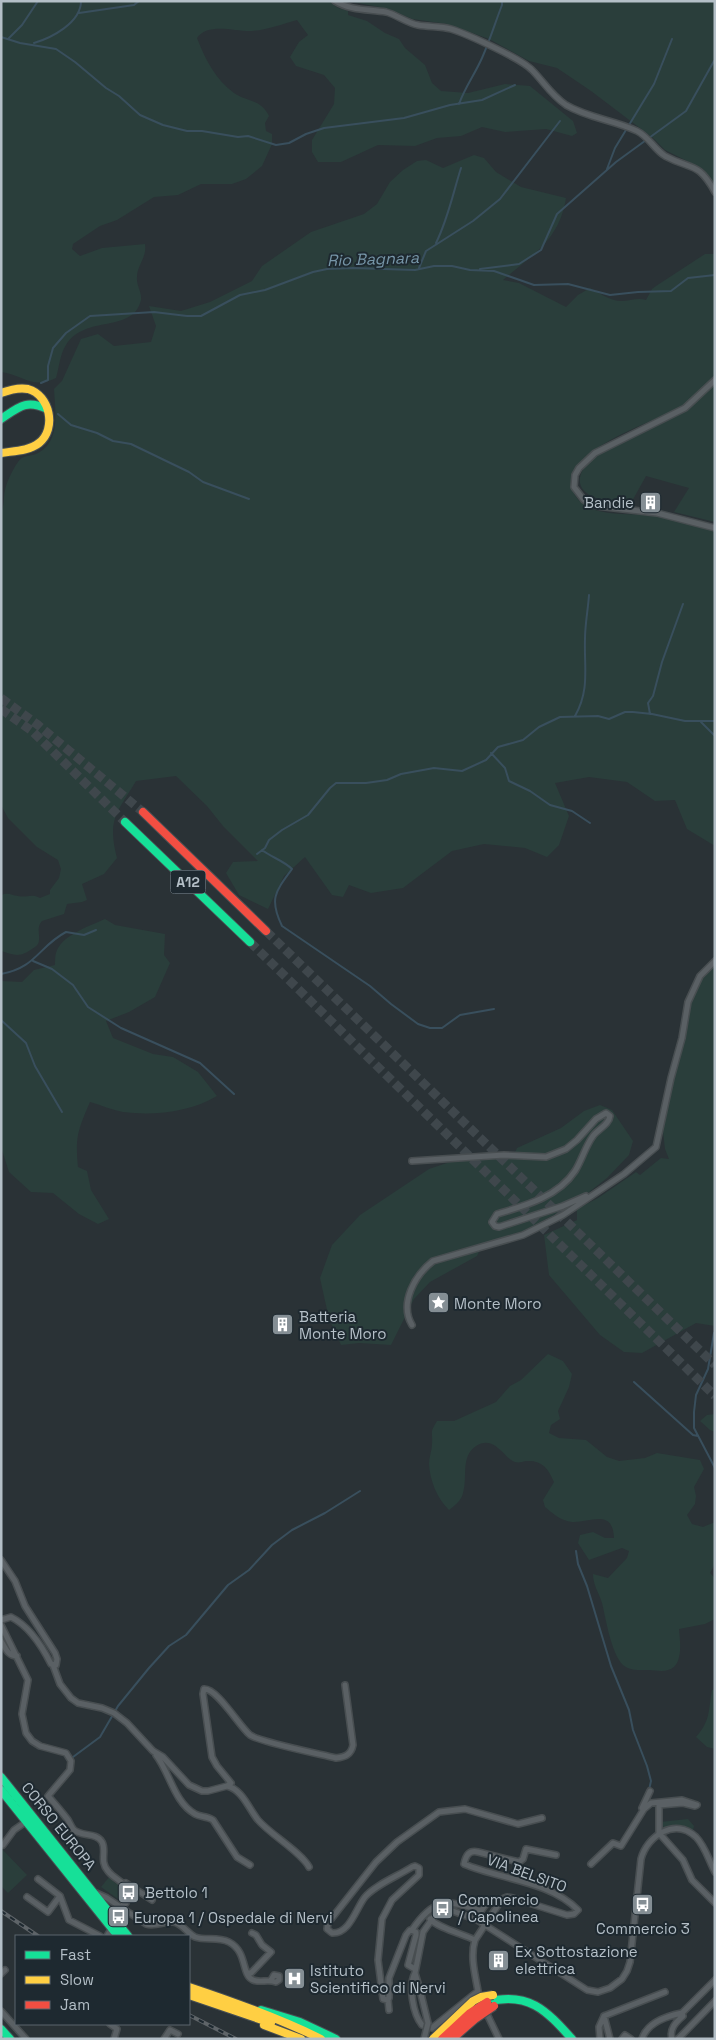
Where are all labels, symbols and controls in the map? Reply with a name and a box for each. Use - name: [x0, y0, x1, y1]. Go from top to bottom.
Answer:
- water label: Rio Bagnara: [327, 247, 420, 271]
- building icon: Bandie: [638, 490, 662, 514]
- place label: Bandie: [584, 493, 634, 512]
- road number: A12: [170, 870, 206, 894]
- place icon: Monte Moro: [426, 1291, 450, 1315]
- place label: Monte Moro: [454, 1294, 542, 1313]
- place label: Batteria Monte Moro: [299, 1307, 387, 1343]
- building icon: Batteria Monte Moro: [271, 1313, 295, 1337]
- street label: CORSO EUROPA: [18, 1778, 101, 1874]
- street label: VIA BELSITO: [484, 1850, 570, 1896]
- bus stop icon: Bettolo 1: [117, 1880, 141, 1904]
- place label: Bettolo 1: [145, 1883, 208, 1902]
- place label: Commercio / Capolinea: [458, 1890, 539, 1926]
- bus stop icon: Commercio 3: [631, 1893, 655, 1917]
- bus stop icon: Commercio / Capolinea: [430, 1896, 454, 1920]
- bus stop icon: Europa 1 / Ospedale di Nervi: [106, 1905, 130, 1929]
- place label: Europa 1 / Ospedale di Nervi: [134, 1908, 333, 1927]
- place label: Commercio 3: [596, 1919, 690, 1938]
- legend: [15, 1935, 190, 2025]
- place label: Ex Sottostazione elettrica: [515, 1942, 638, 1978]
- text: Fast: [60, 1945, 91, 1964]
- building icon: Ex Sottostazione elettrica: [487, 1948, 511, 1972]
- place label: Istituto Scientifico di Nervi: [310, 1961, 446, 1997]
- hospital icon: Istituto Scientifico di Nervi: [282, 1967, 306, 1991]
- text: Slow: [60, 1970, 94, 1989]
- text: Jam: [60, 1995, 90, 2014]

